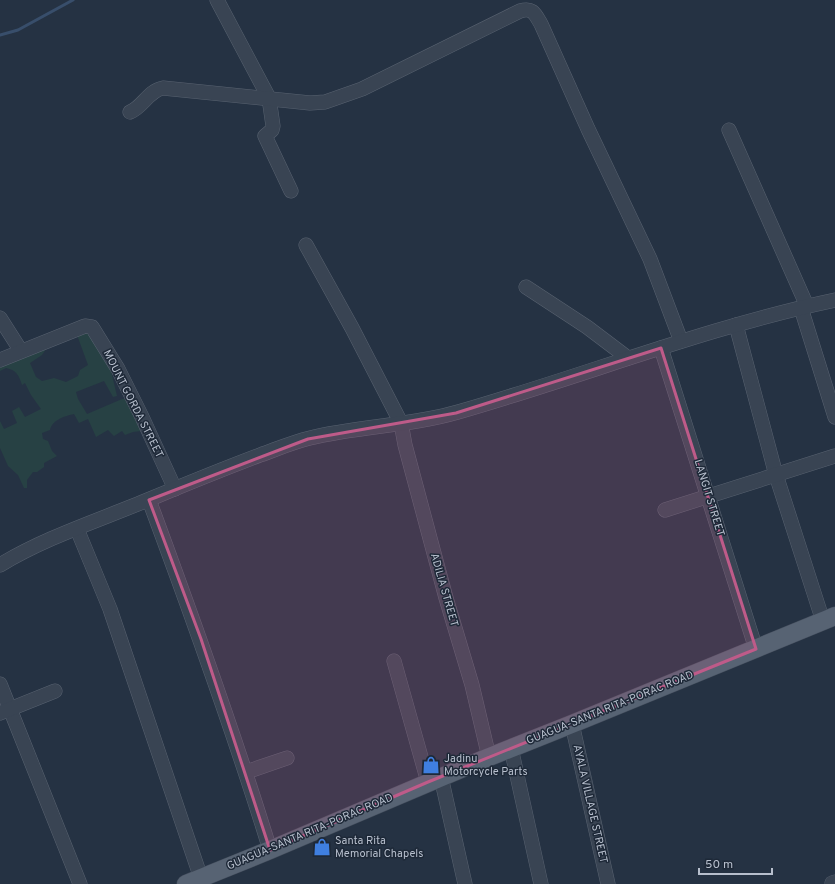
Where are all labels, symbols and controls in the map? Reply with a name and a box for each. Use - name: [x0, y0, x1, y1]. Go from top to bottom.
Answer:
- street label: MOUNT GORDA STREET: [100, 347, 166, 461]
- street label: LANGIT STREET: [691, 458, 727, 538]
- street label: ADILIA STREET: [427, 552, 461, 628]
- street label: GUAGUA-SANTA RITA-PORAC ROAD: [524, 668, 696, 748]
- street label: AYALA VILLAGE STREET: [570, 743, 610, 865]
- place label: Jadinu Motorcycle Parts: [444, 752, 528, 779]
- shop icon: Jadinu Motorcycle Parts: [421, 755, 441, 775]
- street label: GUAGUA-SANTA RITA-PORAC ROAD: [225, 791, 395, 873]
- place label: Santa Rita Memorial Chapels: [335, 834, 423, 861]
- shop icon: Santa Rita Memorial Chapels: [312, 837, 332, 857]
- scale bar: [699, 850, 772, 876]
- text: 50 m: [705, 857, 733, 873]

